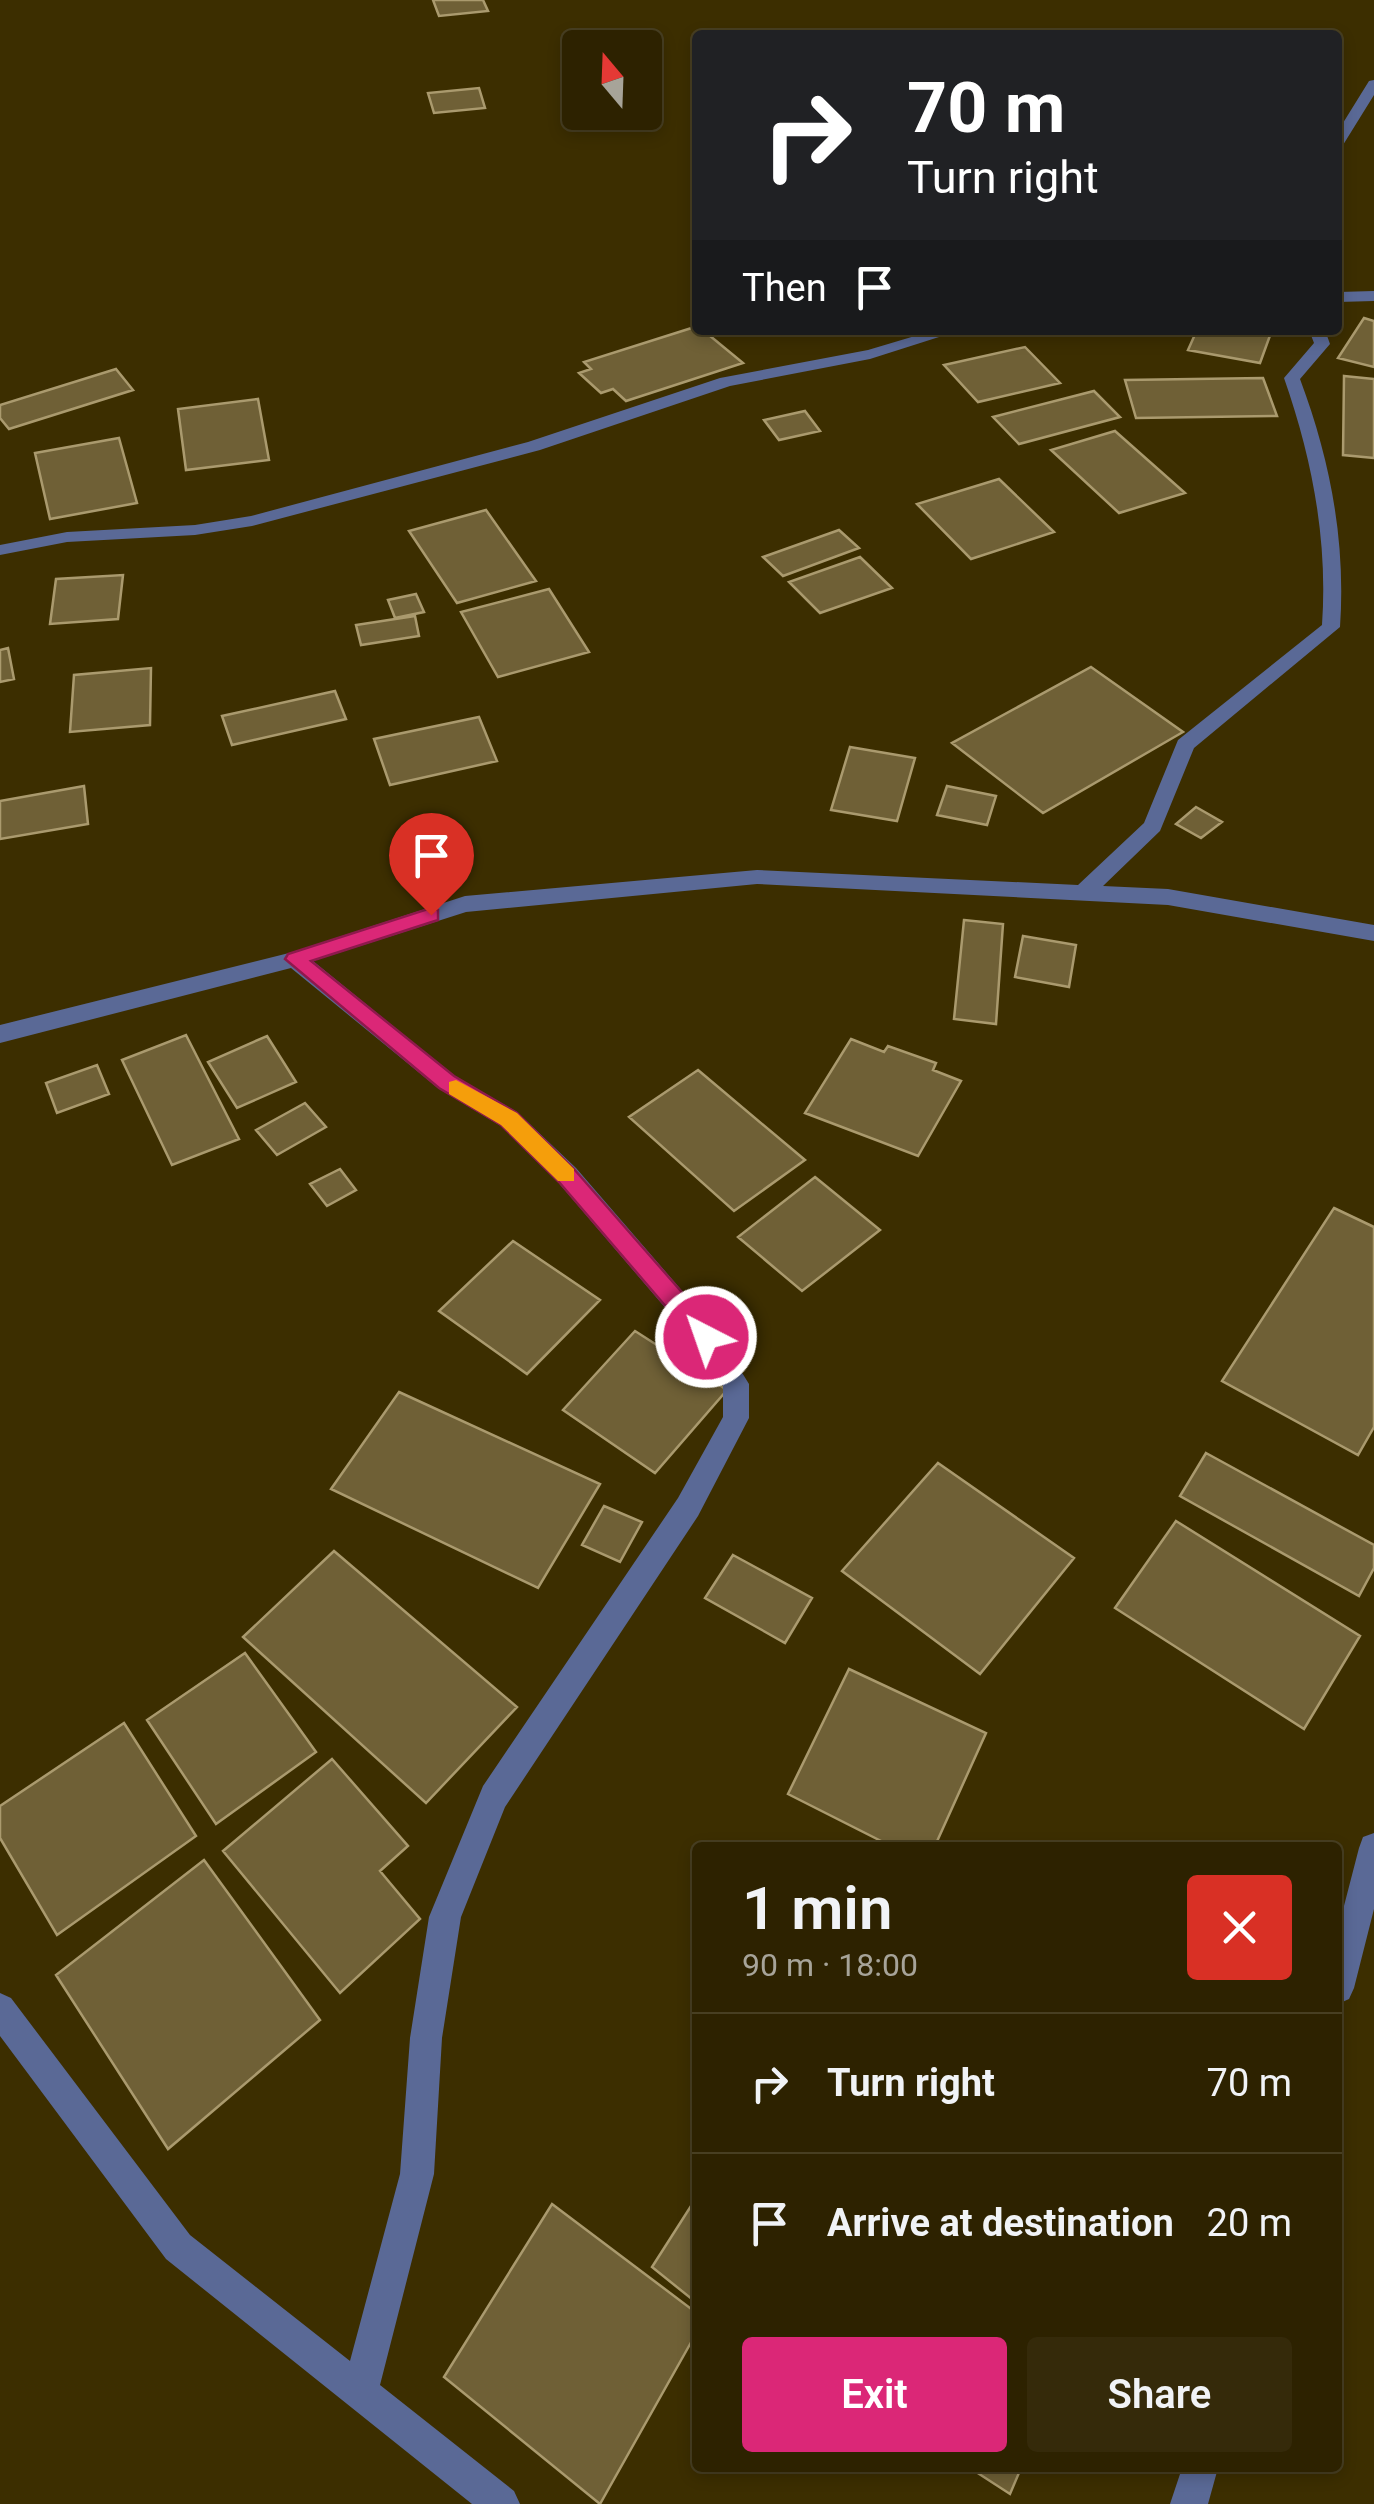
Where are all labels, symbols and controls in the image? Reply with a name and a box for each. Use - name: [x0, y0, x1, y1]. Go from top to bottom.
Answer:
- north arrow: [562, 30, 662, 130]
- map controls: [562, 30, 662, 130]
- text: 70 m: [907, 67, 1065, 149]
- icon: right: [742, 70, 872, 200]
- text: Turn right: [907, 151, 1099, 204]
- icon: arrive: [847, 260, 902, 315]
- text: Then: [742, 266, 827, 310]
- pin: [389, 813, 474, 916]
- icon: arrive: [404, 828, 459, 883]
- position arrow: [654, 1285, 758, 1389]
- text: 1 min: [742, 1873, 892, 1944]
- button: close: [1187, 1875, 1292, 1980]
- text: 90 m · 18:00: [742, 1946, 918, 1984]
- icon: right: [742, 2056, 797, 2111]
- text: Turn right: [827, 2061, 995, 2105]
- text: 70 m: [1207, 2061, 1292, 2105]
- icon: arrive: [742, 2196, 797, 2251]
- text: Arrive at destination: [827, 2201, 1174, 2245]
- text: 20 m: [1207, 2201, 1292, 2245]
- button: Exit: [742, 2337, 1007, 2452]
- button: Share: [1027, 2337, 1292, 2452]

